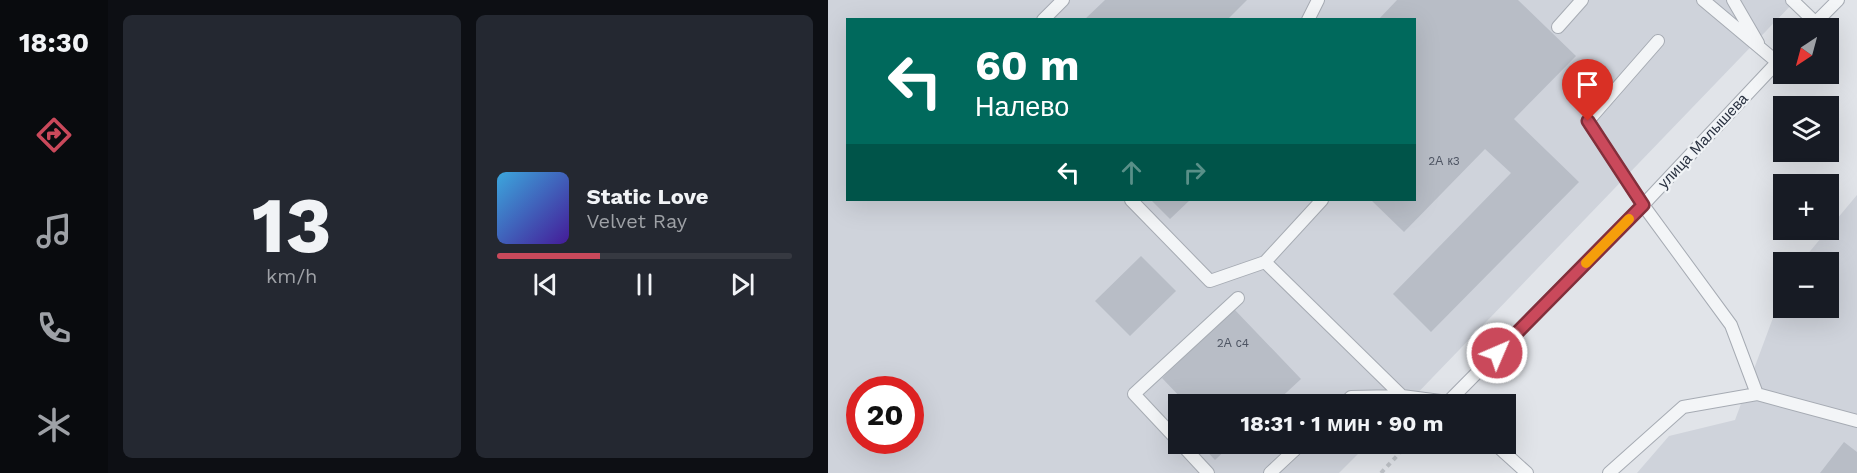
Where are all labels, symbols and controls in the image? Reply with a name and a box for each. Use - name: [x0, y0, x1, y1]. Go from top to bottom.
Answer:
- north arrow: [1773, 18, 1839, 84]
- map controls: [1773, 18, 1839, 318]
- text: 18:30: [19, 27, 89, 59]
- text: 60 m: [975, 41, 1079, 90]
- icon: left: [876, 42, 954, 120]
- pin: [1562, 59, 1613, 121]
- icon: arrive: [1571, 68, 1604, 101]
- street label: улица Малышева: [1654, 89, 1752, 192]
- text: Налево: [975, 91, 1069, 123]
- button: layers: [1773, 96, 1839, 162]
- icon: directions: [33, 114, 75, 156]
- house number: 2А к3: [1428, 154, 1460, 168]
- icon: left: [1052, 156, 1085, 189]
- icon: ahead: [1115, 156, 1148, 189]
- icon: right: [1178, 156, 1211, 189]
- button: +: [1773, 174, 1839, 240]
- text: 13: [252, 179, 332, 271]
- text: Static Love: [587, 184, 709, 209]
- text: Velvet Ray: [587, 209, 687, 233]
- icon: music: [33, 210, 75, 252]
- button: −: [1773, 252, 1839, 318]
- text: km/h: [266, 264, 318, 288]
- icon: previous: [529, 268, 562, 301]
- icon: pause: [628, 268, 661, 301]
- icon: next: [726, 268, 759, 301]
- icon: phone: [33, 307, 75, 349]
- position arrow: [1465, 321, 1529, 385]
- house number: 2А с4: [1217, 336, 1249, 350]
- speed limit sign: 20: [846, 376, 924, 454]
- icon: climate: [33, 404, 75, 446]
- text: 18:31 · 1 мин · 90 m: [1240, 411, 1444, 436]

